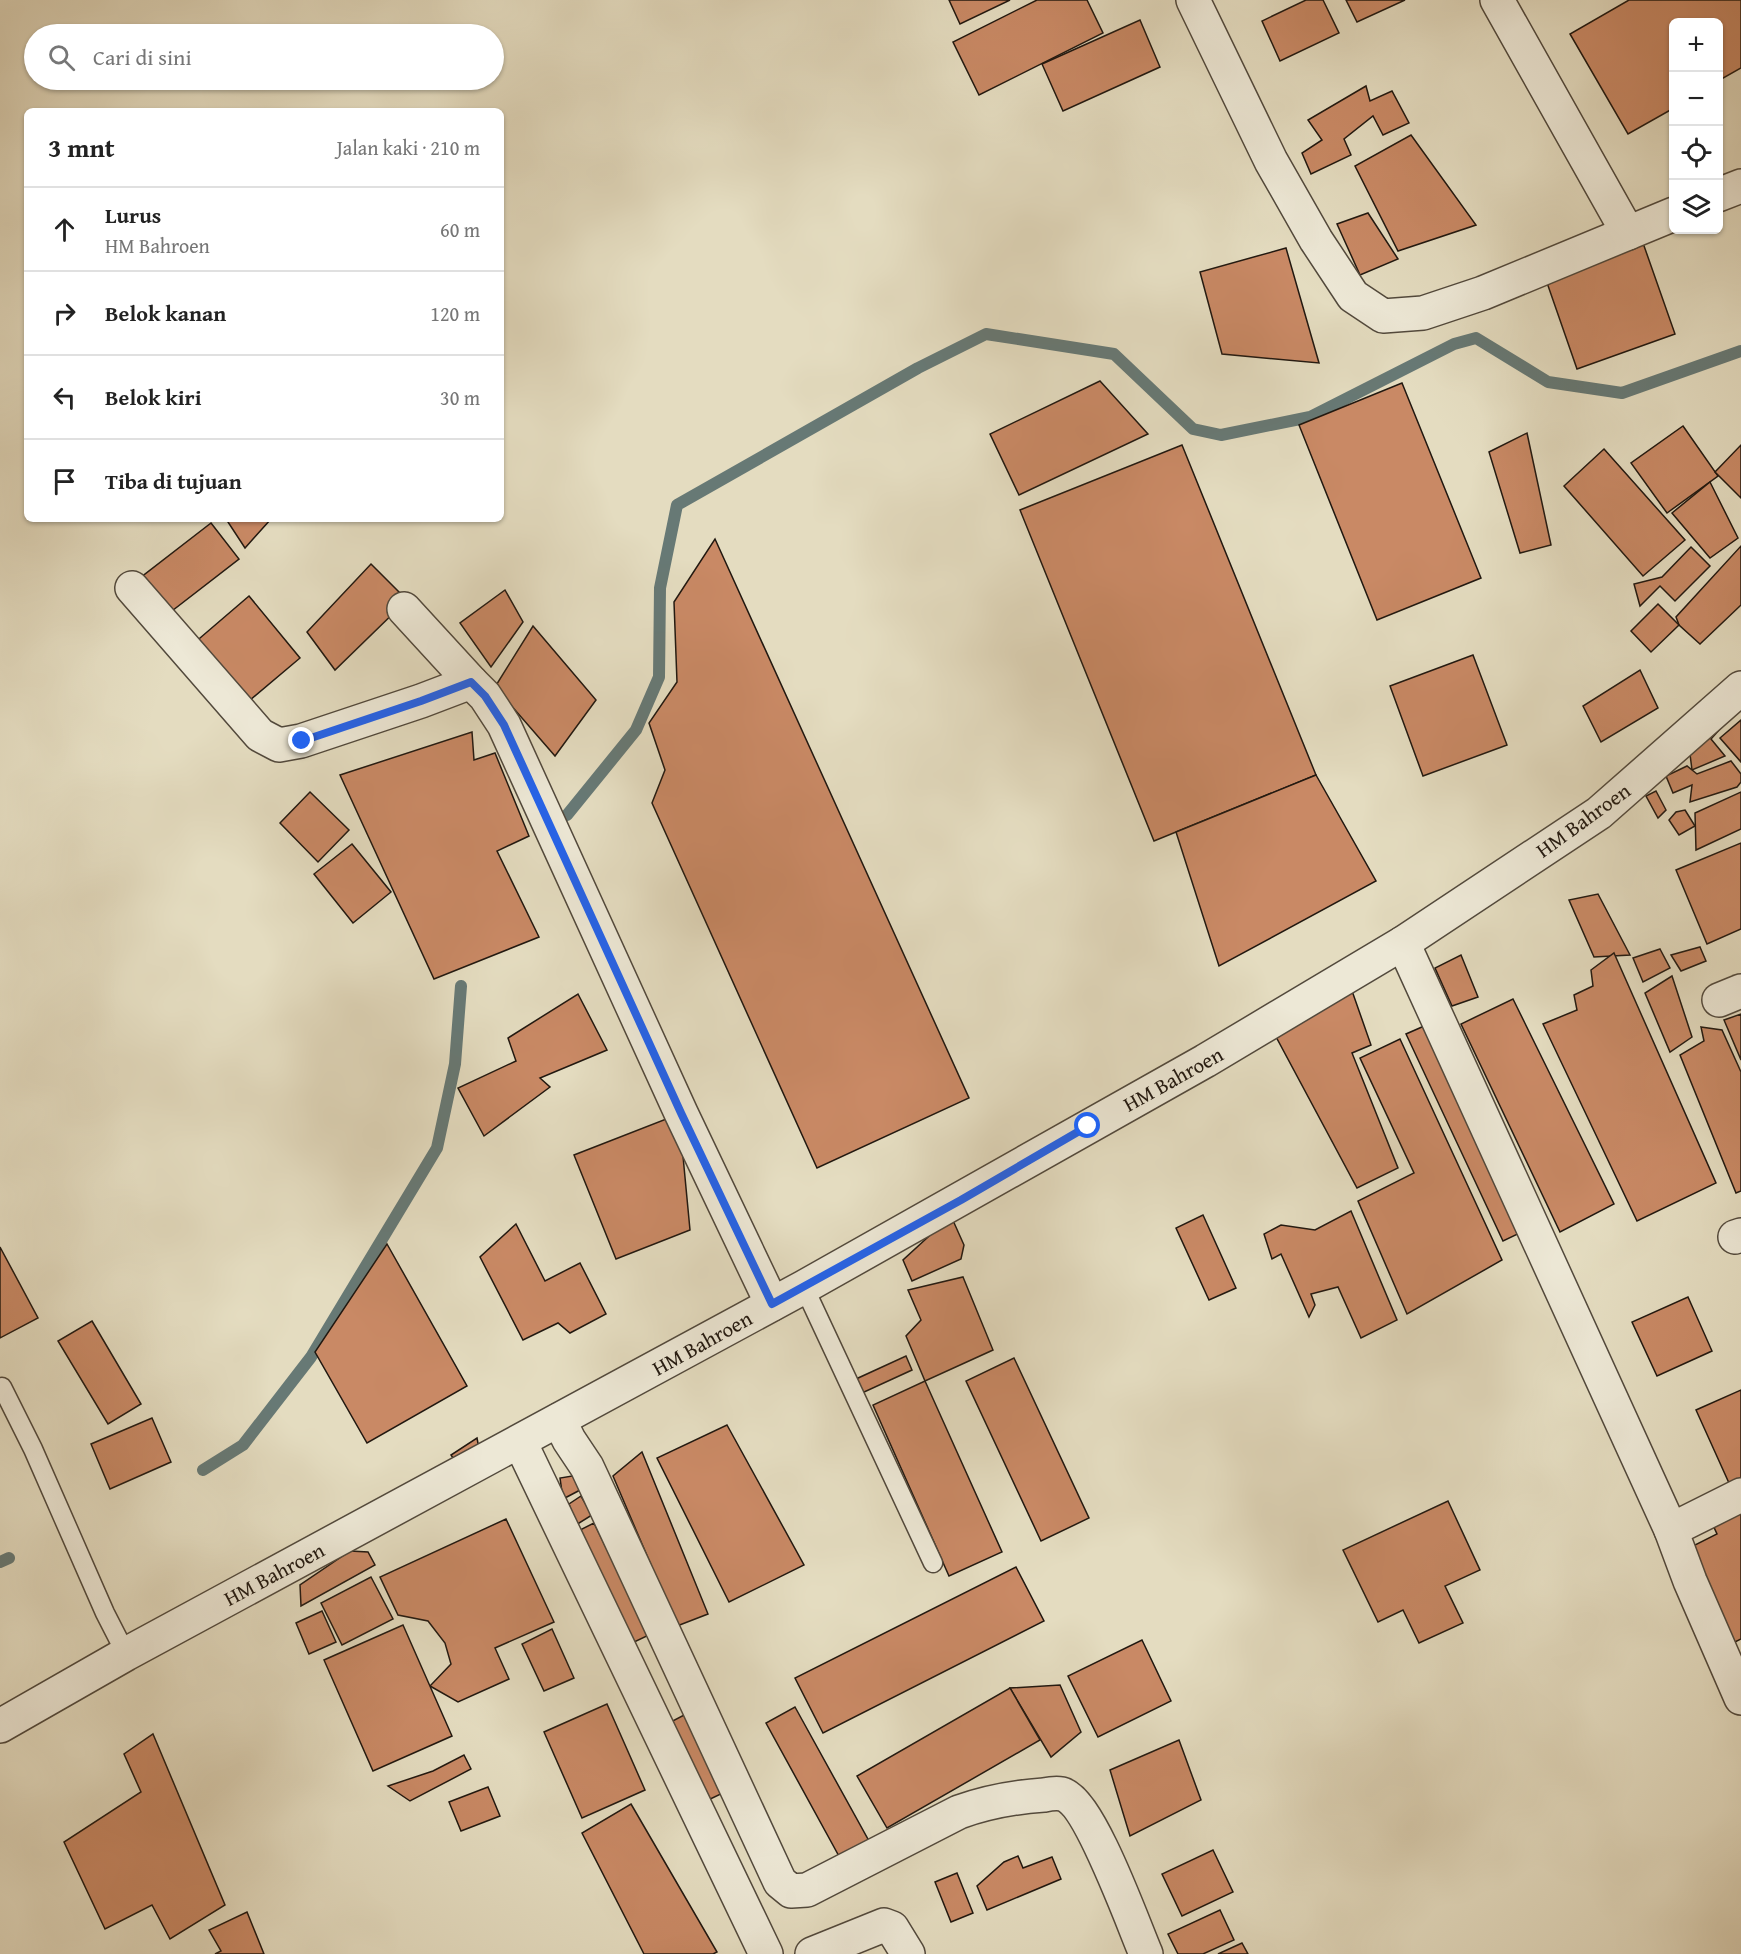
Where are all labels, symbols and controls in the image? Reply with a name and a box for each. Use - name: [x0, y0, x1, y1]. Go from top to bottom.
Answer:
- map controls: [1669, 18, 1723, 234]
- button: +: [1669, 18, 1723, 72]
- search box: [24, 24, 504, 90]
- icon: search: [45, 41, 78, 74]
- text: Cari di sini: [93, 41, 192, 73]
- button: −: [1669, 72, 1723, 126]
- button: locate: [1669, 126, 1723, 180]
- text: 3 mnt: [48, 128, 115, 167]
- text: Jalan kaki · 210 m: [336, 133, 480, 162]
- button: layers: [1669, 180, 1723, 234]
- text: Lurus: [105, 199, 161, 231]
- icon: ahead: [48, 213, 81, 246]
- text: 60 m: [440, 215, 480, 244]
- text: HM Bahroen: [105, 231, 210, 260]
- icon: right: [48, 297, 81, 330]
- text: Belok kanan: [105, 297, 226, 329]
- text: 120 m: [430, 299, 480, 328]
- icon: left: [48, 381, 81, 414]
- text: Belok kiri: [105, 381, 202, 413]
- text: 30 m: [440, 383, 480, 412]
- icon: arrive: [48, 465, 81, 498]
- text: Tiba di tujuan: [105, 465, 242, 497]
- route end: [288, 727, 314, 753]
- street label: HM Bahroen: [1529, 775, 1637, 865]
- street label: HM Bahroen: [1117, 1039, 1229, 1119]
- route start: [1074, 1112, 1100, 1138]
- street label: HM Bahroen: [646, 1303, 758, 1383]
- street label: HM Bahroen: [218, 1534, 330, 1614]

